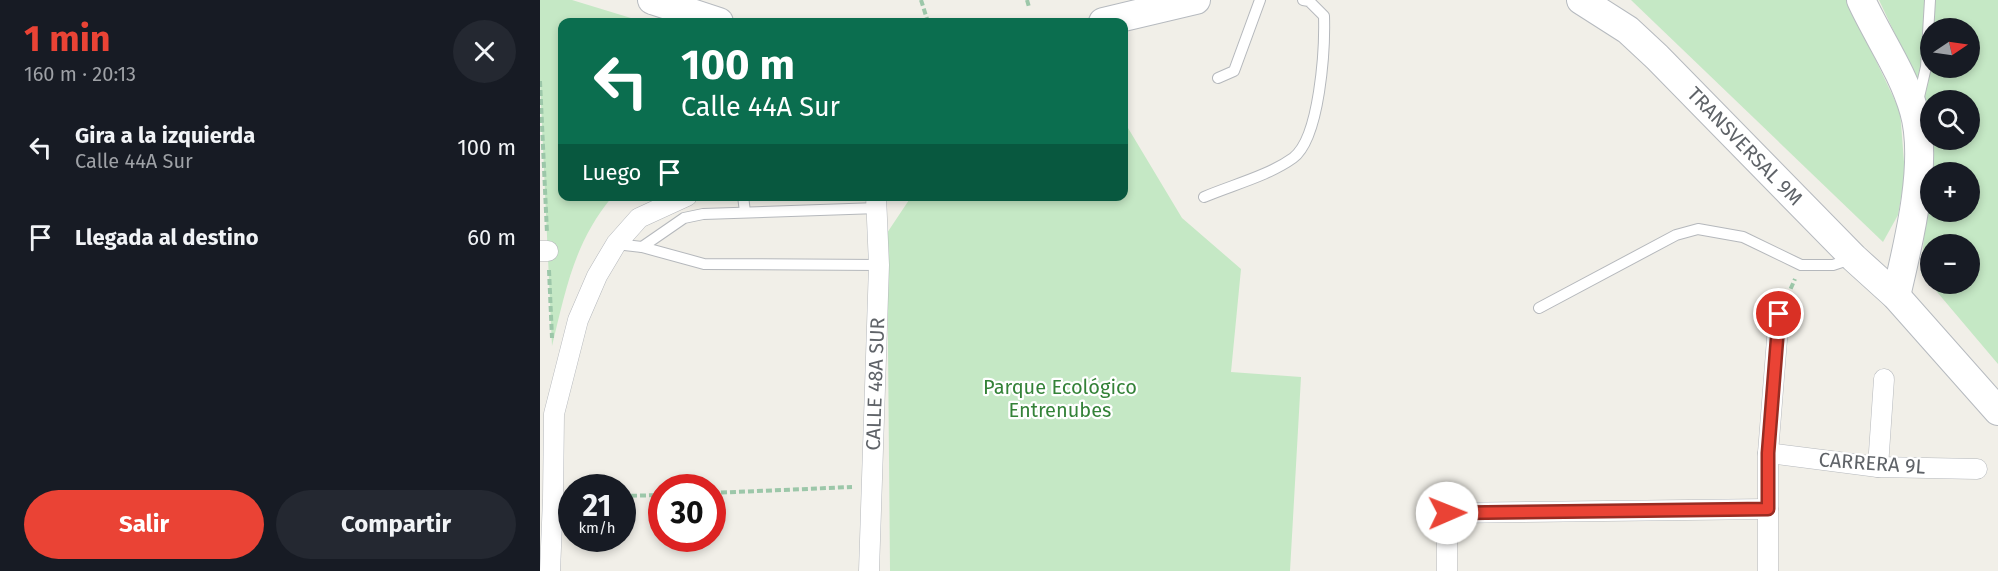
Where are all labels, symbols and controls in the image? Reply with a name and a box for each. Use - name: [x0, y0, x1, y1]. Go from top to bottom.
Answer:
- text: 1 min: [24, 17, 111, 61]
- north arrow: [1920, 18, 1980, 78]
- map controls: [1920, 18, 1980, 294]
- button: close: [453, 20, 516, 83]
- text: 100 m: [681, 40, 795, 90]
- icon: left: [582, 42, 660, 120]
- text: 160 m · 20:13: [24, 62, 136, 86]
- street label: TRANSVERSAL 9M: [1682, 82, 1808, 210]
- button: search: [1920, 90, 1980, 150]
- text: Calle 44A Sur: [681, 91, 840, 123]
- text: Gira a la izquierda: [75, 122, 255, 149]
- icon: left: [24, 131, 57, 164]
- text: 100 m: [457, 134, 516, 161]
- text: Calle 44A Sur: [75, 149, 193, 173]
- icon: arrive: [653, 156, 686, 189]
- text: Luego: [582, 159, 641, 186]
- button: +: [1920, 162, 1980, 222]
- icon: arrive: [24, 221, 57, 254]
- text: Llegada al destino: [75, 224, 259, 251]
- text: 60 m: [467, 224, 516, 251]
- button: −: [1920, 234, 1980, 294]
- pin: [1753, 288, 1804, 339]
- icon: arrive: [1762, 297, 1795, 330]
- street label: CALLE 48A SUR: [861, 317, 889, 451]
- park label: Parque Ecológico Entrenubes: [983, 375, 1137, 422]
- street label: CARRERA 9L: [1818, 447, 1926, 479]
- speed limit sign: 30: [648, 474, 726, 552]
- position arrow: [1415, 481, 1479, 545]
- text: 21: [583, 488, 611, 524]
- button: Salir: [24, 490, 264, 559]
- button: Compartir: [276, 490, 516, 559]
- text: km/h: [578, 519, 616, 537]

